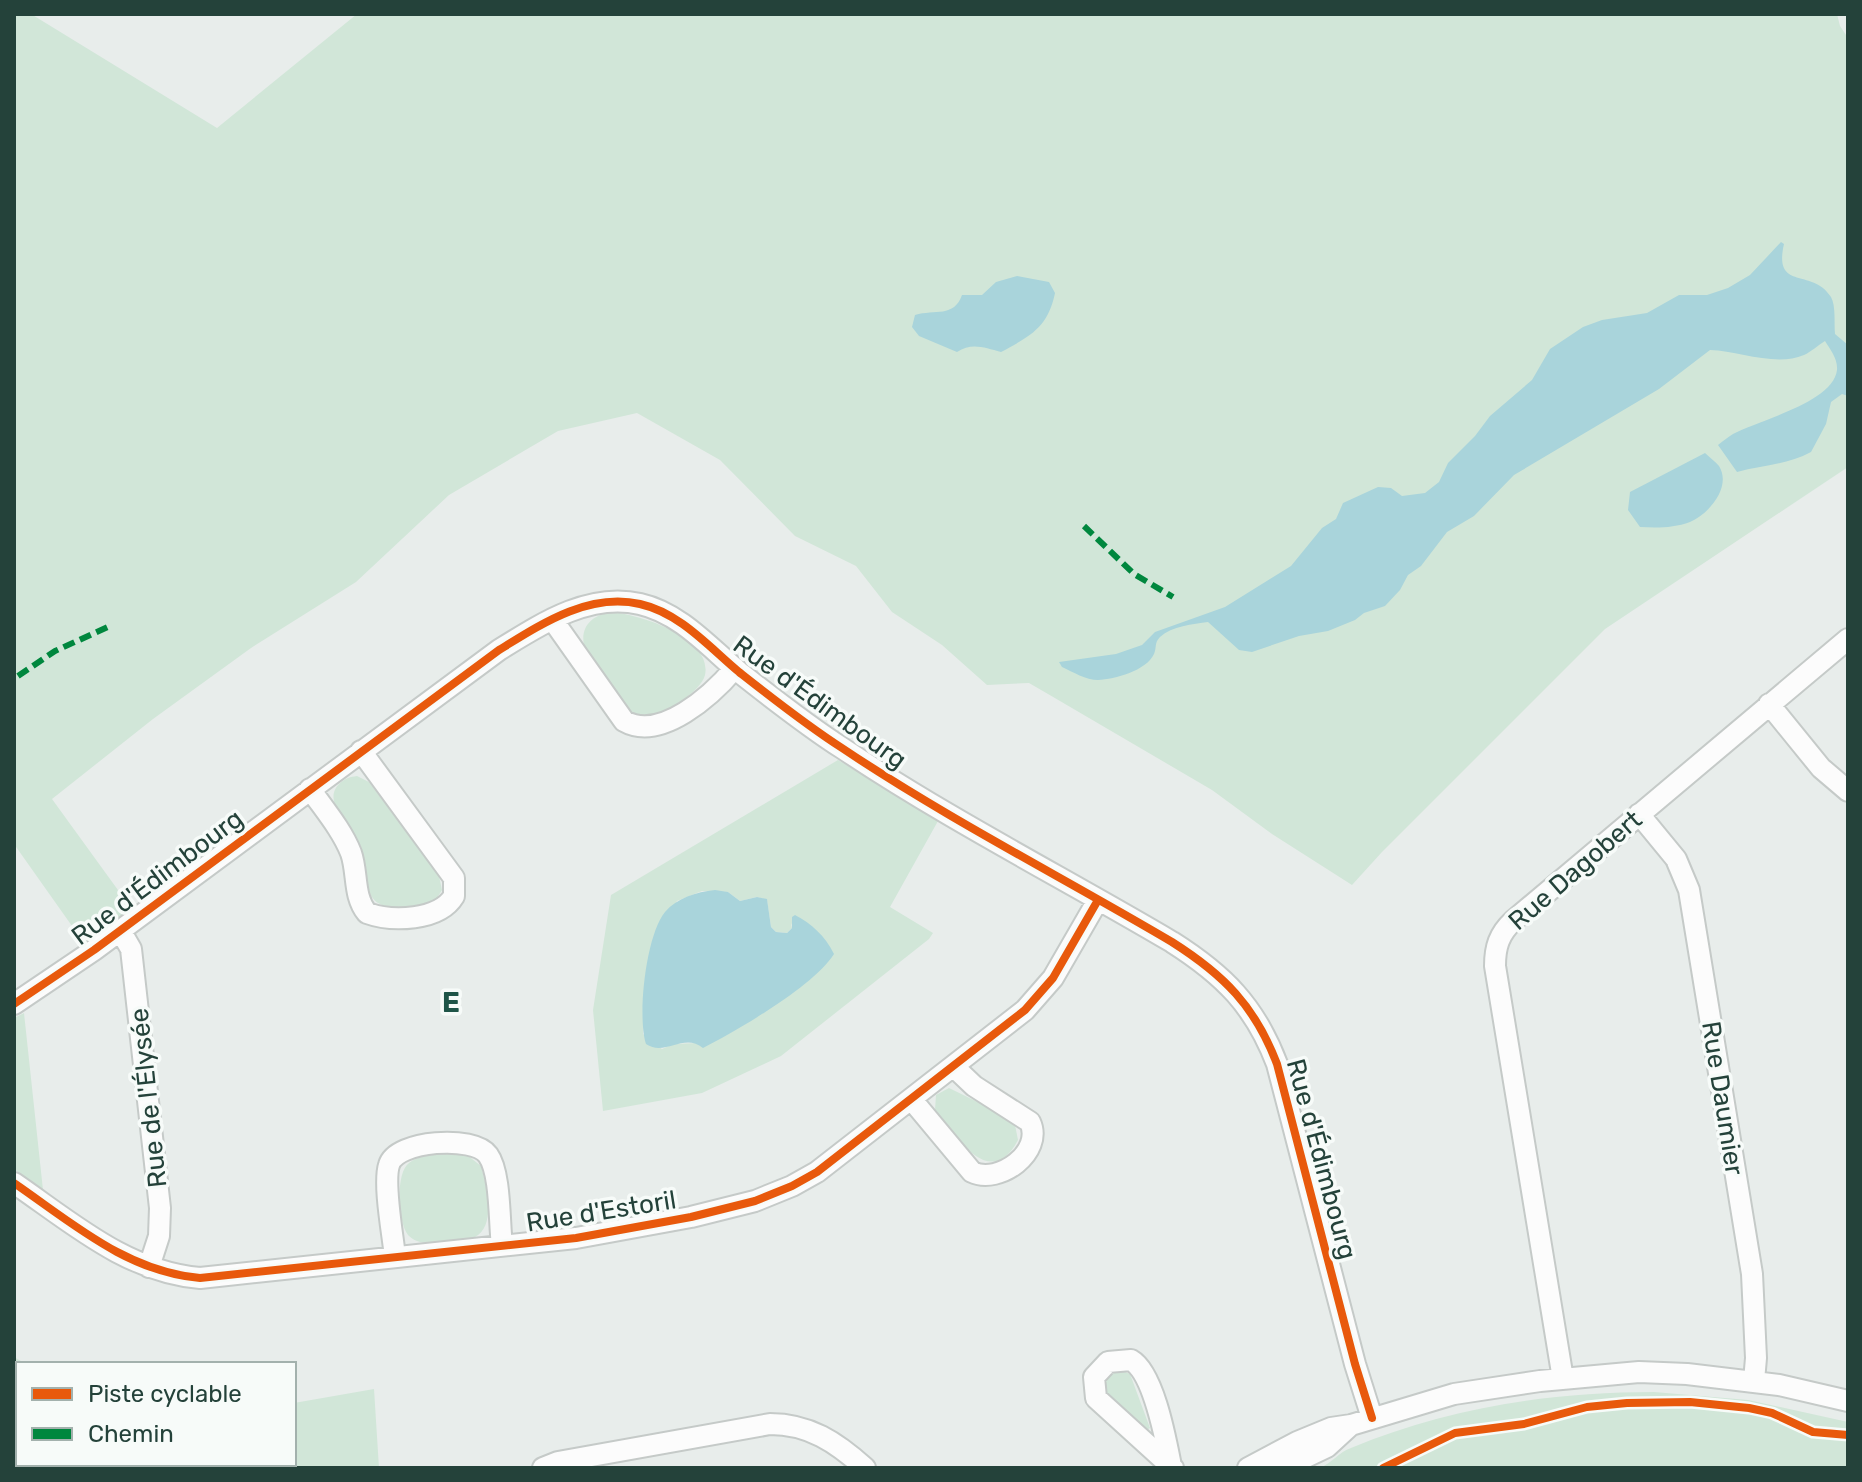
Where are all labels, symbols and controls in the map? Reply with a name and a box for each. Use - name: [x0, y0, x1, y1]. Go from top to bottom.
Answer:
- street label: Rue d'Édimbourg: [727, 629, 912, 776]
- street label: Rue d'Édimbourg: [66, 803, 249, 952]
- street label: Rue Dagobert: [1502, 804, 1648, 937]
- district label: E: [442, 986, 460, 1019]
- street label: Rue de l'Élysée: [124, 1007, 173, 1189]
- street label: Rue Daumier: [1695, 1019, 1750, 1177]
- street label: Rue d'Édimbourg: [1280, 1055, 1363, 1263]
- street label: Rue d'Estoril: [524, 1184, 678, 1239]
- legend: [16, 1362, 296, 1466]
- text: Piste cyclable: [88, 1380, 242, 1408]
- text: Chemin: [88, 1420, 174, 1448]

